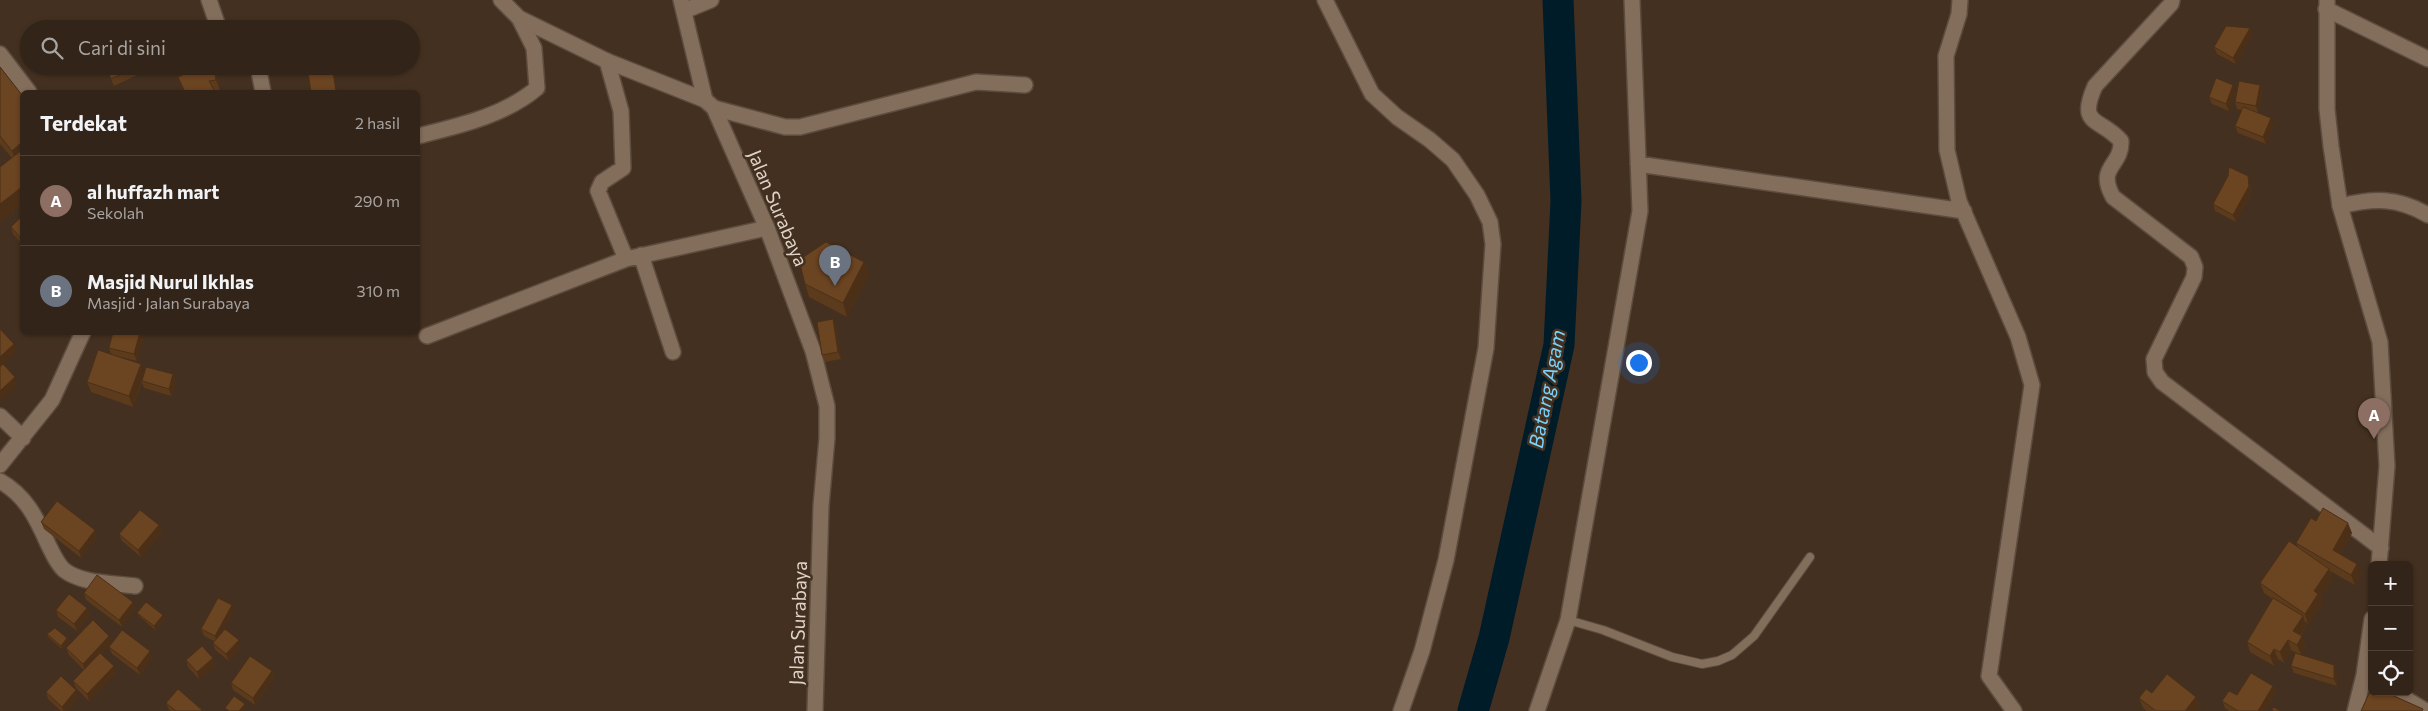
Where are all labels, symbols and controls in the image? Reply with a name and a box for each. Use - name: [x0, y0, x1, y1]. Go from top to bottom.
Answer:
- search box: [20, 20, 420, 75]
- icon: search: [38, 34, 66, 62]
- text: Cari di sini: [78, 36, 166, 59]
- text: Terdekat: [40, 110, 127, 135]
- text: 2 hasil: [355, 113, 400, 132]
- street label: Jalan Surabaya: [744, 146, 813, 270]
- text: al huffazh mart: [87, 180, 219, 203]
- text: A: [50, 191, 62, 210]
- text: 290 m: [354, 191, 400, 210]
- text: Sekolah: [87, 203, 144, 222]
- pin: B: [819, 245, 851, 286]
- text: Masjid Nurul Ikhlas: [87, 270, 254, 293]
- text: B: [51, 281, 61, 300]
- text: 310 m: [357, 281, 400, 300]
- text: Masjid · Jalan Surabaya: [87, 293, 250, 312]
- water label: Batang Agam: [1523, 328, 1569, 450]
- your location: [1626, 350, 1652, 376]
- pin: A: [2358, 398, 2390, 439]
- street label: Jalan Surabaya: [784, 560, 811, 686]
- map controls: [2368, 561, 2413, 696]
- button: +: [2368, 561, 2413, 606]
- button: −: [2368, 606, 2413, 651]
- button: locate: [2368, 651, 2413, 696]

